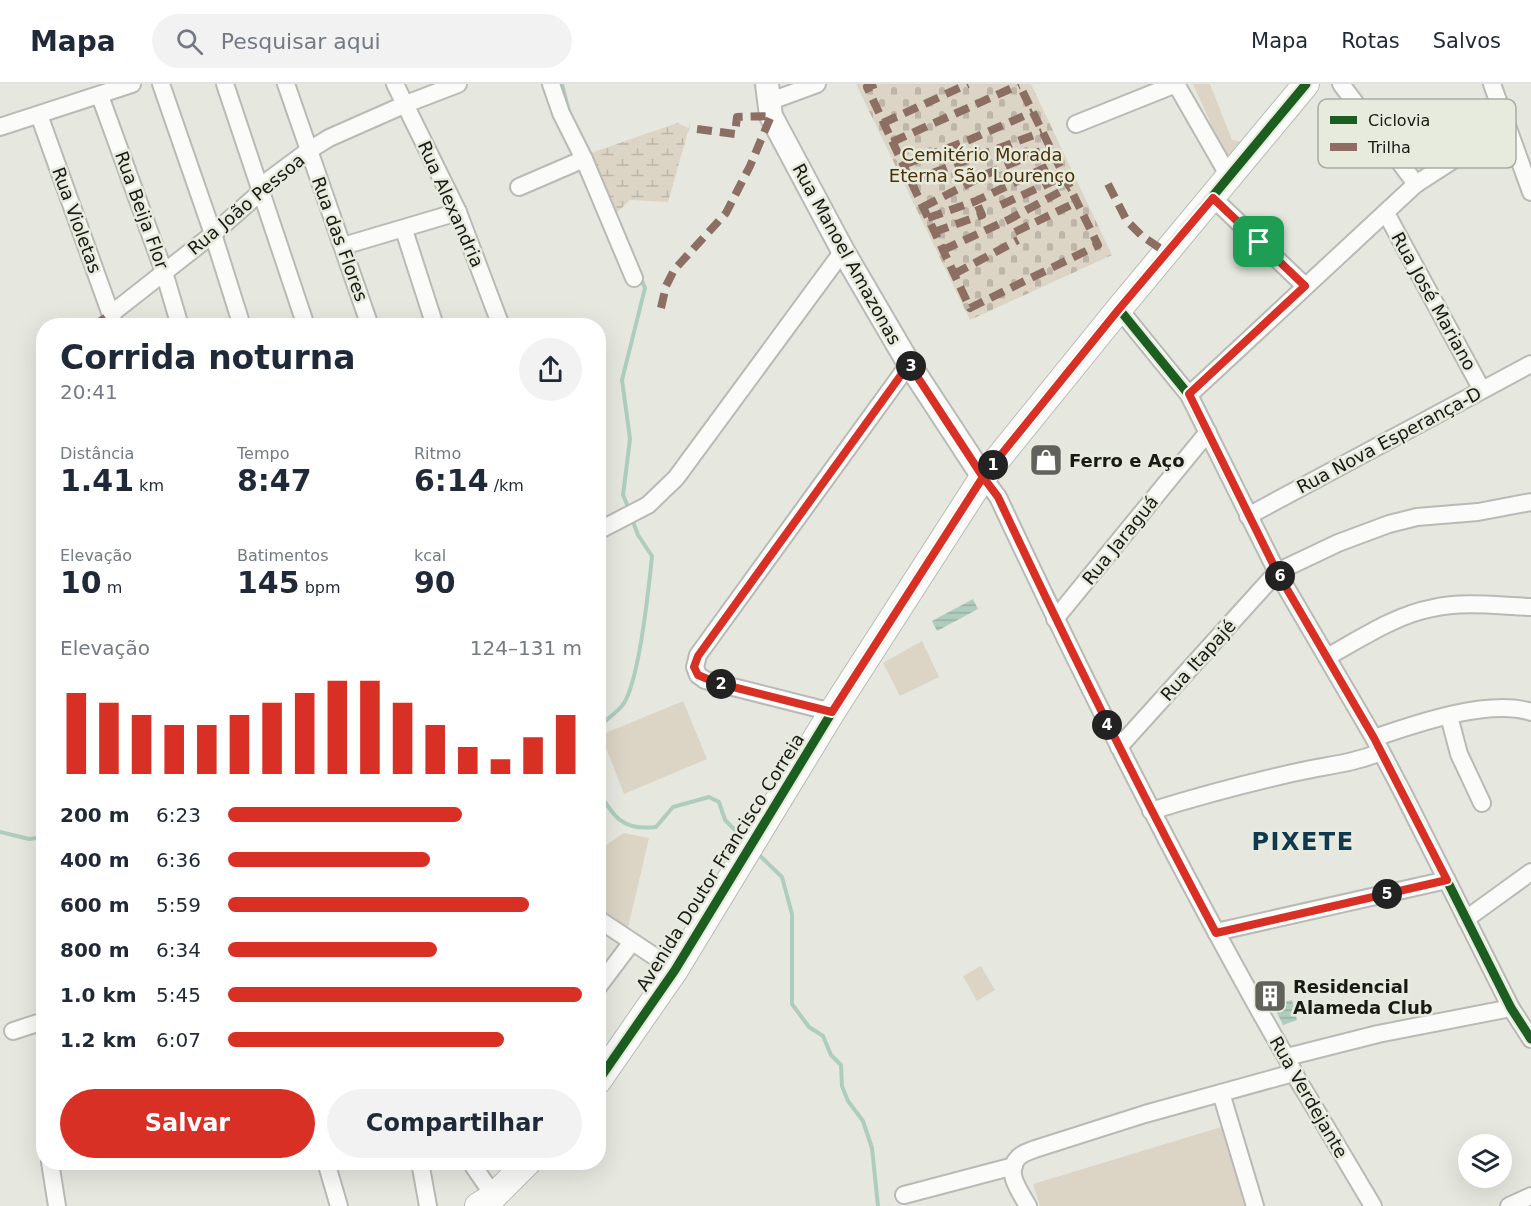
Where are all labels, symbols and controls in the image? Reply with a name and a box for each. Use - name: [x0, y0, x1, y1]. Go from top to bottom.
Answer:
- search box: [152, 14, 572, 68]
- text: Mapa: [30, 25, 116, 58]
- icon: search: [173, 25, 206, 58]
- text: Pesquisar aqui: [221, 29, 381, 54]
- text: Mapa: [1251, 29, 1308, 53]
- text: Rotas: [1341, 29, 1400, 53]
- text: Salvos: [1433, 29, 1501, 53]
- legend: [1318, 99, 1516, 168]
- text: Ciclovia: [1368, 111, 1430, 130]
- street label: Rua Alexandria: [414, 138, 488, 270]
- text: Trilha: [1367, 138, 1411, 157]
- park label: Cemitério Morada Eterna São Lourenço: [889, 144, 1075, 186]
- street label: Rua Beija Flor: [111, 148, 173, 272]
- street label: Rua João Pessoa: [183, 149, 309, 259]
- street label: Rua Manoel Amazonas: [788, 160, 906, 348]
- street label: Rua Violetas: [48, 164, 106, 276]
- street label: Rua das Flores: [308, 174, 372, 304]
- pin: [1233, 216, 1284, 267]
- icon: arrive: [1242, 225, 1275, 258]
- street label: Rua José Mariano: [1387, 228, 1481, 374]
- text: Corrida noturna: [60, 338, 356, 377]
- button: share: [519, 338, 582, 401]
- pin: 3: [896, 351, 926, 381]
- text: 3: [905, 356, 917, 375]
- text: 20:41: [60, 380, 118, 404]
- street label: Rua Nova Esperança-D: [1293, 382, 1485, 498]
- shop icon: Ferro e Aço: [1028, 442, 1064, 478]
- text: Distância: [60, 444, 134, 463]
- text: Tempo: [237, 444, 289, 463]
- text: Ritmo: [414, 444, 461, 463]
- pin: 1: [978, 450, 1008, 480]
- place label: Ferro e Aço: [1069, 450, 1185, 471]
- text: 1: [987, 455, 999, 474]
- text: 1.41: [60, 463, 134, 498]
- text: 8:47: [237, 463, 312, 498]
- text: 6:14: [414, 463, 489, 498]
- text: km: [134, 476, 164, 495]
- text: /km: [489, 476, 524, 495]
- street label: Rua Jaraguá: [1078, 491, 1162, 589]
- text: Elevação: [60, 546, 132, 565]
- text: Batimentos: [237, 546, 328, 565]
- text: kcal: [414, 546, 446, 565]
- pin: 6: [1265, 561, 1295, 591]
- text: 10: [60, 565, 102, 600]
- text: 145: [237, 565, 300, 600]
- text: 90: [414, 565, 456, 600]
- text: 6: [1274, 566, 1286, 585]
- text: m: [102, 578, 122, 597]
- text: bpm: [300, 578, 341, 597]
- street label: Rua Itapajé: [1156, 615, 1240, 705]
- text: Elevação: [60, 636, 150, 660]
- text: 124–131 m: [470, 636, 582, 660]
- pin: 2: [706, 669, 736, 699]
- text: 2: [715, 674, 727, 693]
- pin: 4: [1092, 710, 1122, 740]
- text: 4: [1101, 715, 1113, 734]
- street label: Avenida Doutor Francisco Correia: [632, 729, 808, 995]
- text: 200 m: [60, 803, 130, 827]
- text: 6:23: [156, 803, 201, 827]
- district label: PIXETE: [1251, 828, 1355, 856]
- text: 400 m: [60, 848, 130, 872]
- text: 6:36: [156, 848, 201, 872]
- pin: 5: [1372, 879, 1402, 909]
- text: 5: [1381, 884, 1393, 903]
- text: 600 m: [60, 893, 130, 917]
- text: 5:59: [156, 893, 201, 917]
- text: 800 m: [60, 938, 130, 962]
- text: 6:34: [156, 938, 201, 962]
- place label: Residencial Alameda Club: [1293, 976, 1433, 1018]
- building icon: Residencial Alameda Club: [1252, 978, 1288, 1014]
- text: 1.0 km: [60, 983, 137, 1007]
- text: 5:45: [156, 983, 201, 1007]
- text: 1.2 km: [60, 1028, 137, 1052]
- text: 6:07: [156, 1028, 201, 1052]
- street label: Rua Verdejante: [1266, 1032, 1352, 1162]
- button: Salvar: [60, 1089, 315, 1158]
- button: Compartilhar: [327, 1089, 582, 1158]
- map controls: [1458, 1134, 1512, 1188]
- button: layers: [1458, 1134, 1512, 1188]

